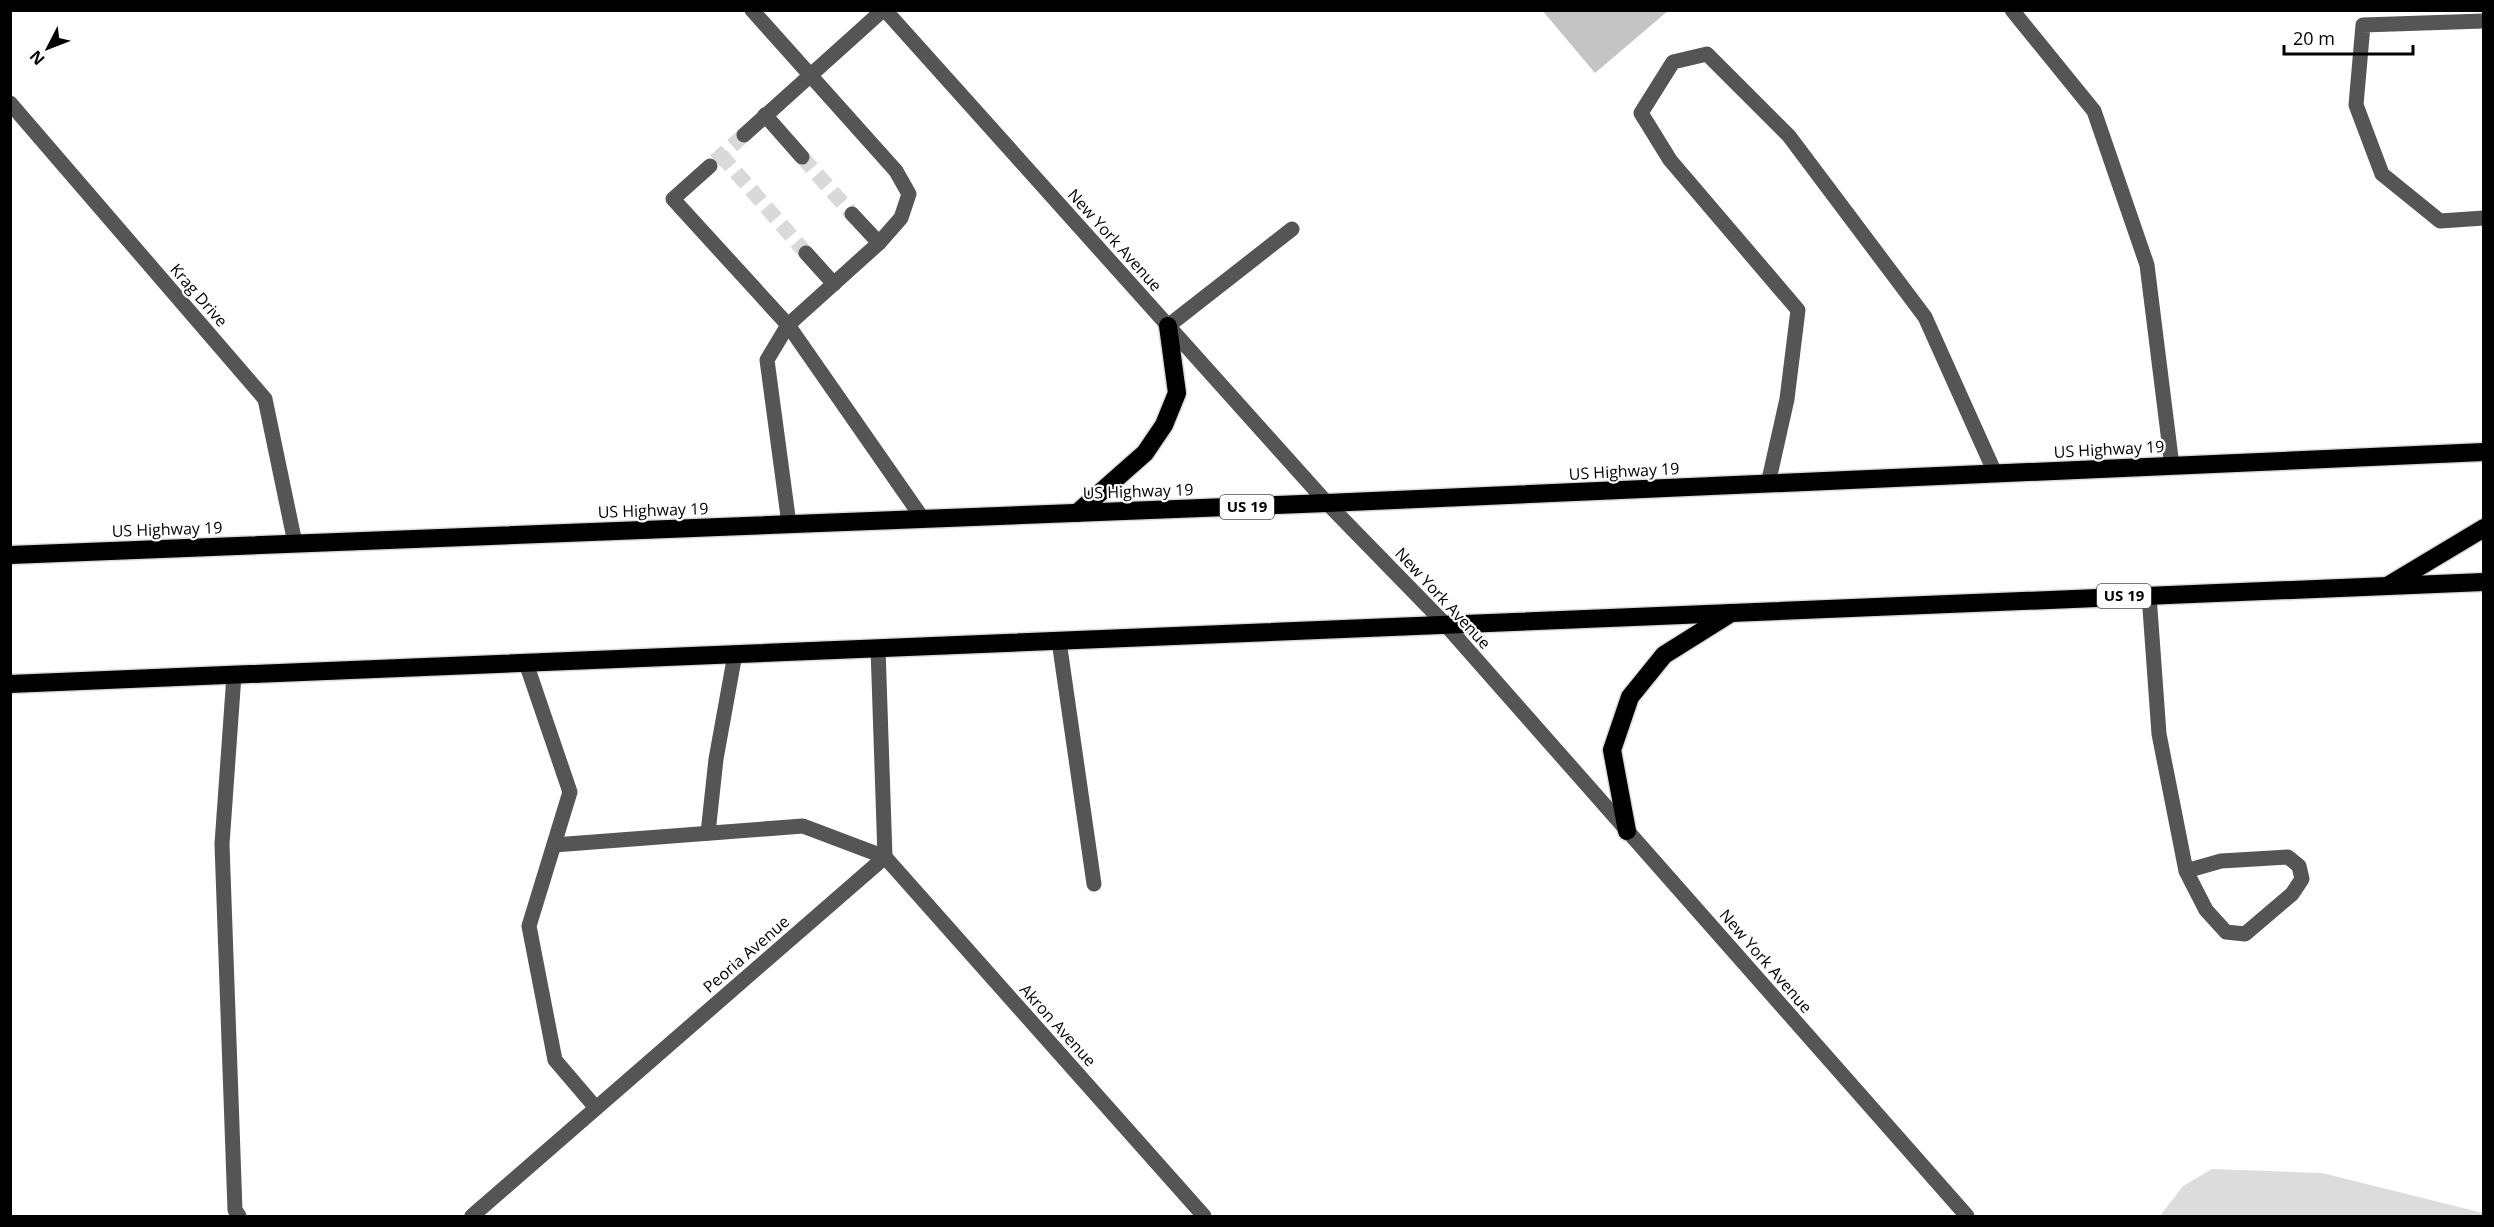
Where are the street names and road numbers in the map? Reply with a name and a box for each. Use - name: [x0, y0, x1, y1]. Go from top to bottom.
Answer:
- street label: New York Avenue: [1063, 184, 1167, 296]
- street label: Krag Drive: [165, 259, 233, 331]
- street label: US Highway 19: [2053, 435, 2165, 463]
- street label: US Highway 19: [1568, 457, 1680, 485]
- street label: US Highway 19: [1082, 478, 1194, 504]
- road number: US 19: [1220, 495, 1274, 519]
- street label: US Highway 19: [597, 497, 709, 523]
- street label: US Highway 19: [111, 516, 223, 542]
- street label: New York Avenue: [1390, 543, 1496, 653]
- road number: US 19: [2097, 584, 2151, 608]
- street label: New York Avenue: [1715, 904, 1817, 1018]
- street label: Peoria Avenue: [698, 910, 794, 998]
- street label: Akron Avenue: [1015, 979, 1101, 1071]

